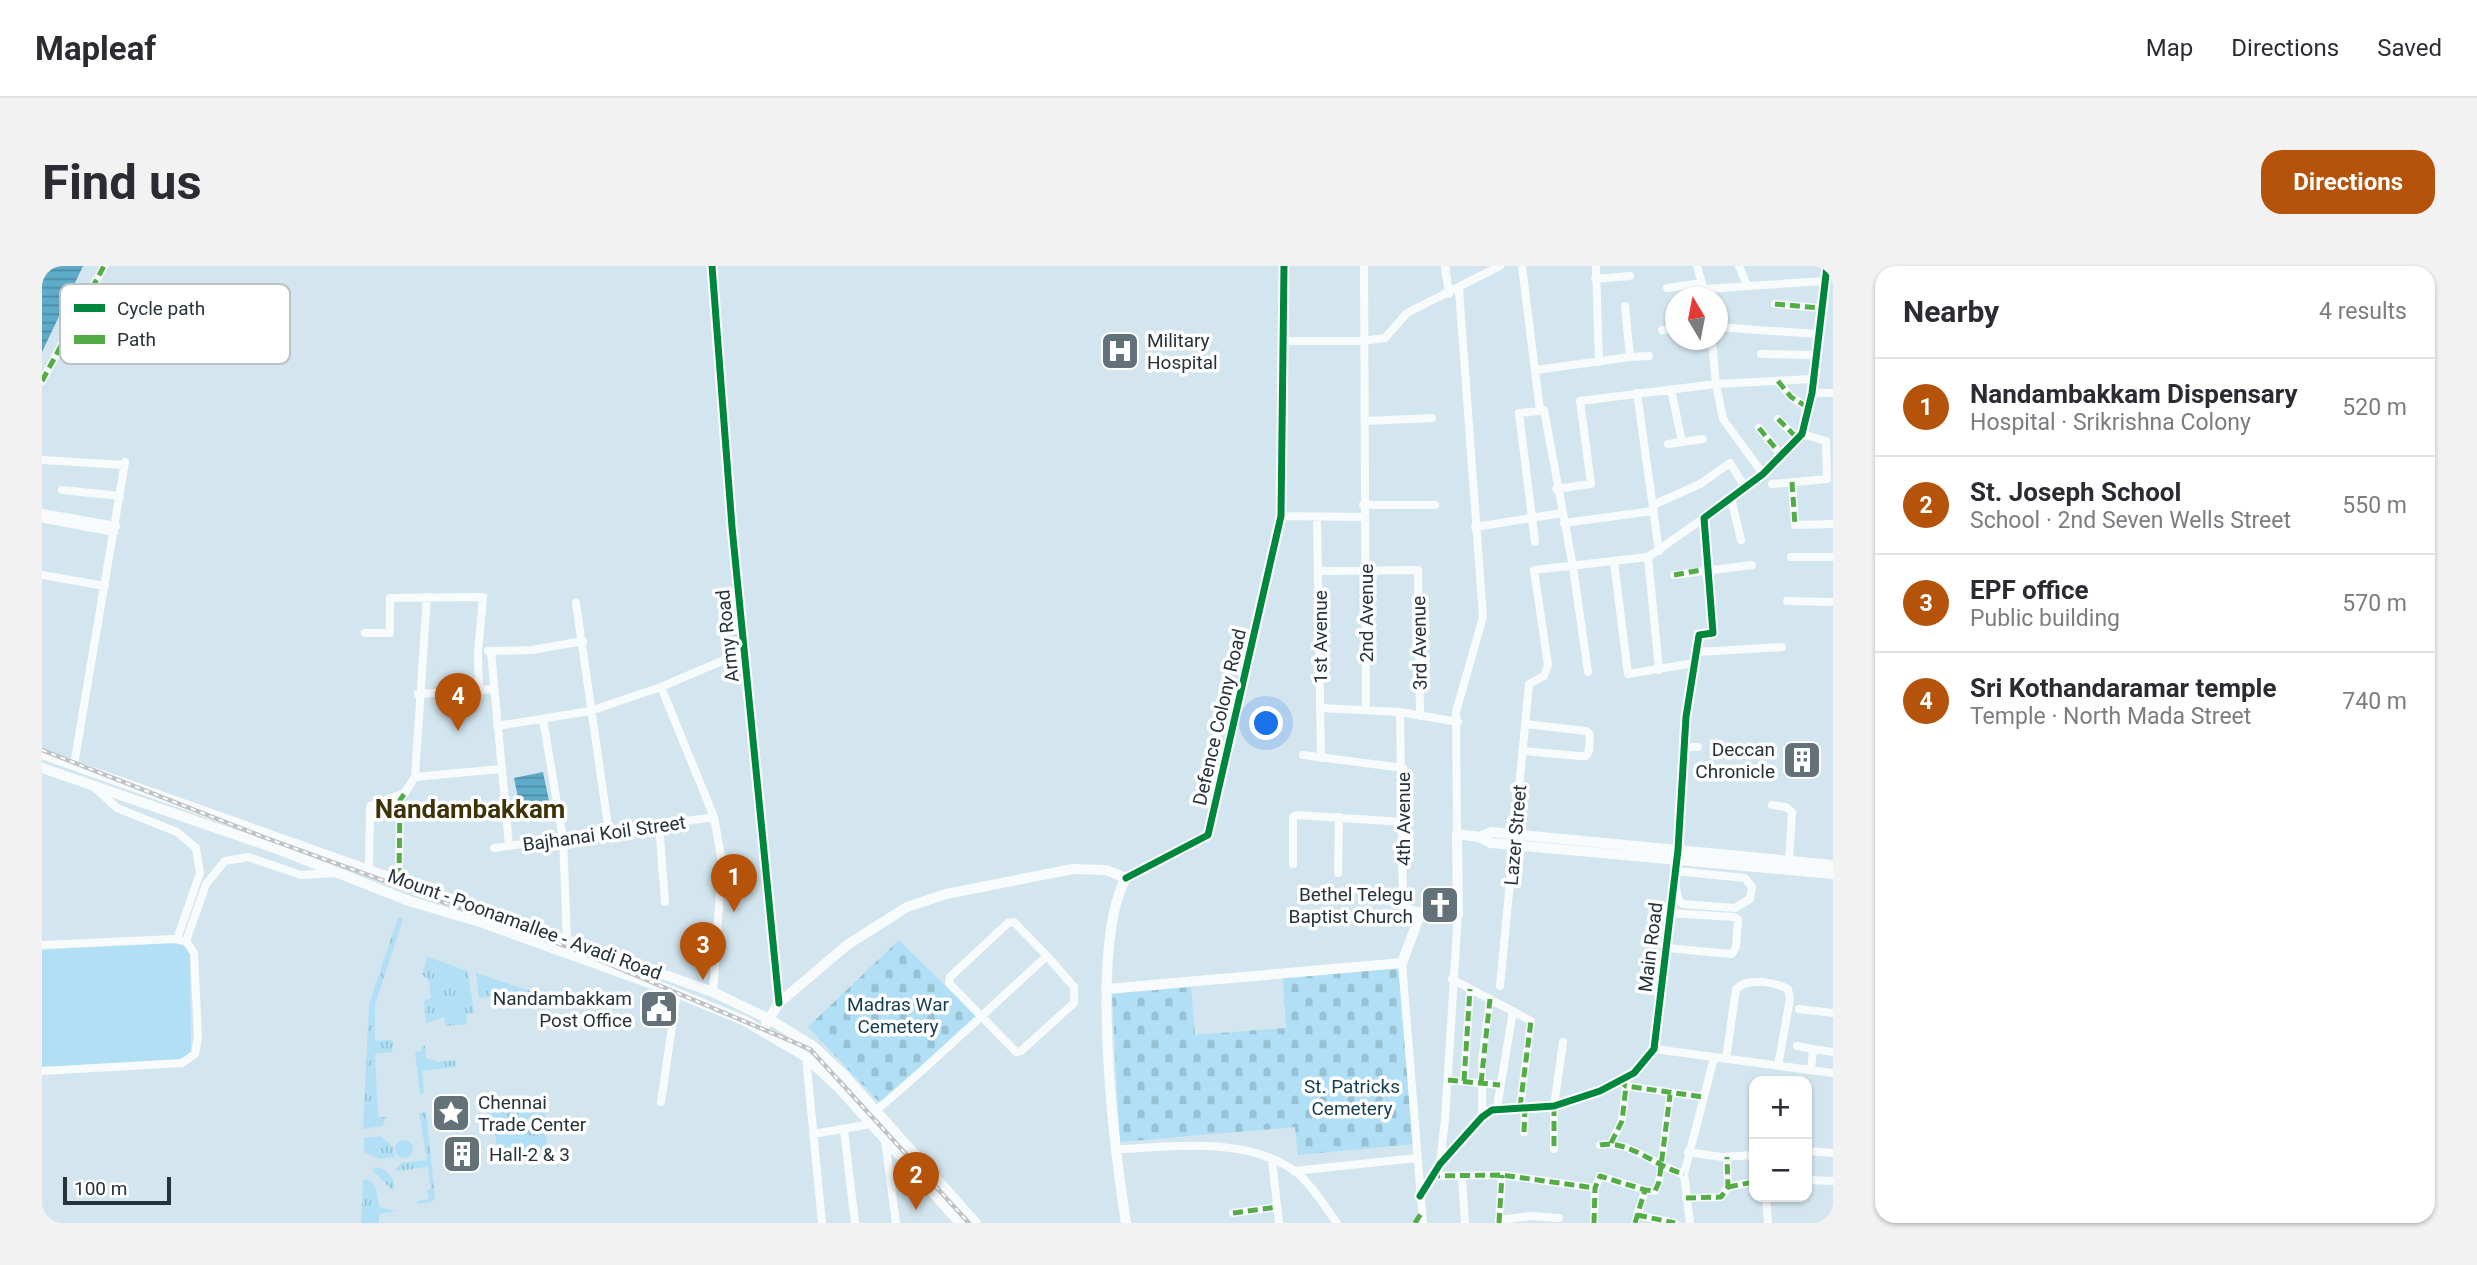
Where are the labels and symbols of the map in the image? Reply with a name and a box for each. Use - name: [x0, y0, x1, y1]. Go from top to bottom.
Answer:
- legend: [60, 284, 290, 364]
- north arrow: [1665, 287, 1728, 350]
- text: Cycle path: [117, 297, 205, 320]
- text: Path: [117, 328, 156, 351]
- place label: Military Hospital: [1147, 329, 1218, 374]
- hospital icon: Military Hospital: [1099, 330, 1141, 372]
- street label: 2nd Avenue: [1355, 564, 1378, 662]
- street label: Army Road: [711, 589, 744, 683]
- street label: 1st Avenue: [1309, 590, 1332, 684]
- street label: 3rd Avenue: [1407, 596, 1432, 690]
- street label: Defence Colony Road: [1188, 626, 1251, 808]
- pin: 4: [435, 673, 481, 731]
- your location: [1249, 706, 1283, 740]
- place label: Deccan Chronicle: [1695, 738, 1775, 783]
- building icon: Deccan Chronicle: [1781, 739, 1823, 781]
- street label: 4th Avenue: [1392, 772, 1415, 866]
- street label: Lazer Street: [1500, 784, 1531, 886]
- district label: Nandambakkam: [375, 794, 565, 824]
- street label: Bajhanai Koil Street: [521, 811, 687, 856]
- pin: 1: [711, 854, 757, 912]
- street label: Mount - Poonamallee - Avadi Road: [385, 864, 665, 985]
- place label: Bethel Telegu Baptist Church: [1289, 883, 1413, 928]
- church icon: Bethel Telegu Baptist Church: [1419, 884, 1461, 926]
- street label: Main Road: [1634, 901, 1667, 993]
- pin: 3: [680, 922, 726, 980]
- place label: Nandambakkam Post Office: [493, 987, 632, 1032]
- public building icon: Nandambakkam Post Office: [638, 988, 680, 1030]
- park label: Madras War Cemetery: [847, 993, 950, 1038]
- park label: St. Patricks Cemetery: [1304, 1075, 1400, 1120]
- place label: Chennai Trade Center: [478, 1091, 587, 1136]
- place icon: Chennai Trade Center: [430, 1092, 472, 1134]
- building icon: Hall-2 & 3: [441, 1133, 483, 1175]
- place label: Hall-2 & 3: [489, 1143, 570, 1166]
- pin: 2: [893, 1152, 939, 1210]
- scale bar: [63, 1174, 172, 1206]

